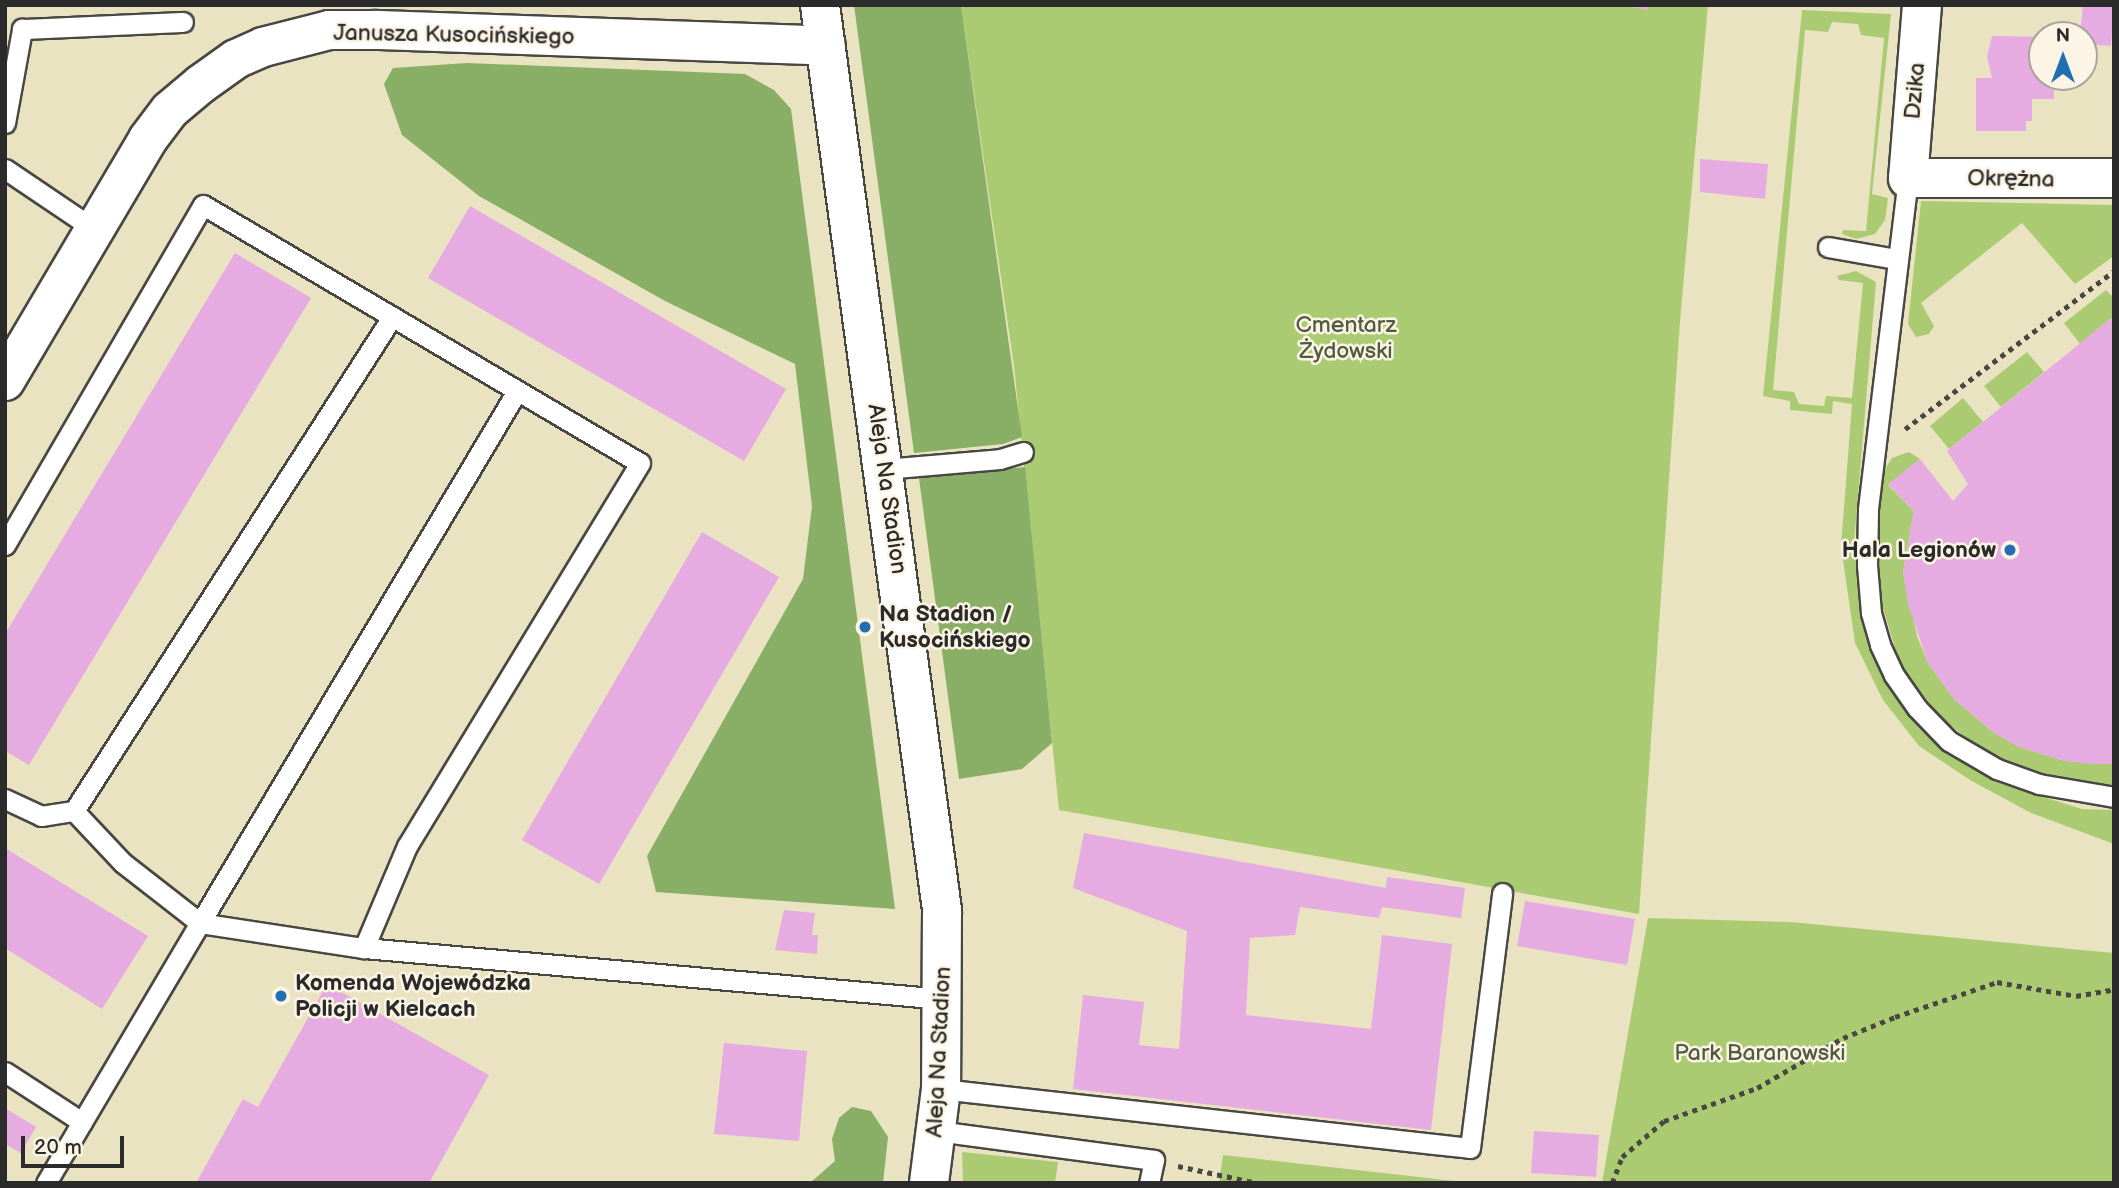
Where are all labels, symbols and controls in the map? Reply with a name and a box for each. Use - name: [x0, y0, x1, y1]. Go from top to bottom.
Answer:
- street label: Janusza Kusocińskiego: [333, 19, 575, 51]
- north arrow: [2028, 21, 2098, 91]
- text: N: [2056, 25, 2070, 48]
- street label: Dzika: [1899, 62, 1931, 120]
- street label: Okrężna: [1967, 164, 2055, 194]
- park label: Cmentarz Żydowski: [1295, 311, 1397, 365]
- street label: Aleja Na Stadion: [861, 402, 913, 576]
- place label: Hala Legionów: [1842, 536, 1996, 564]
- marker: Hala Legionów: [2002, 542, 2018, 558]
- place label: Na Stadion / Kusocińskiego: [879, 600, 1031, 654]
- marker: Na Stadion / Kusocińskiego: [857, 619, 873, 635]
- street label: Aleja Na Stadion: [921, 966, 957, 1138]
- place label: Komenda Wojewódzka Policji w Kielcach: [295, 969, 531, 1023]
- marker: Komenda Wojewódzka Policji w Kielcach: [273, 988, 289, 1004]
- park label: Park Baranowski: [1674, 1039, 1846, 1067]
- scale bar: [24, 1122, 128, 1166]
- text: 20 m: [34, 1135, 82, 1160]

